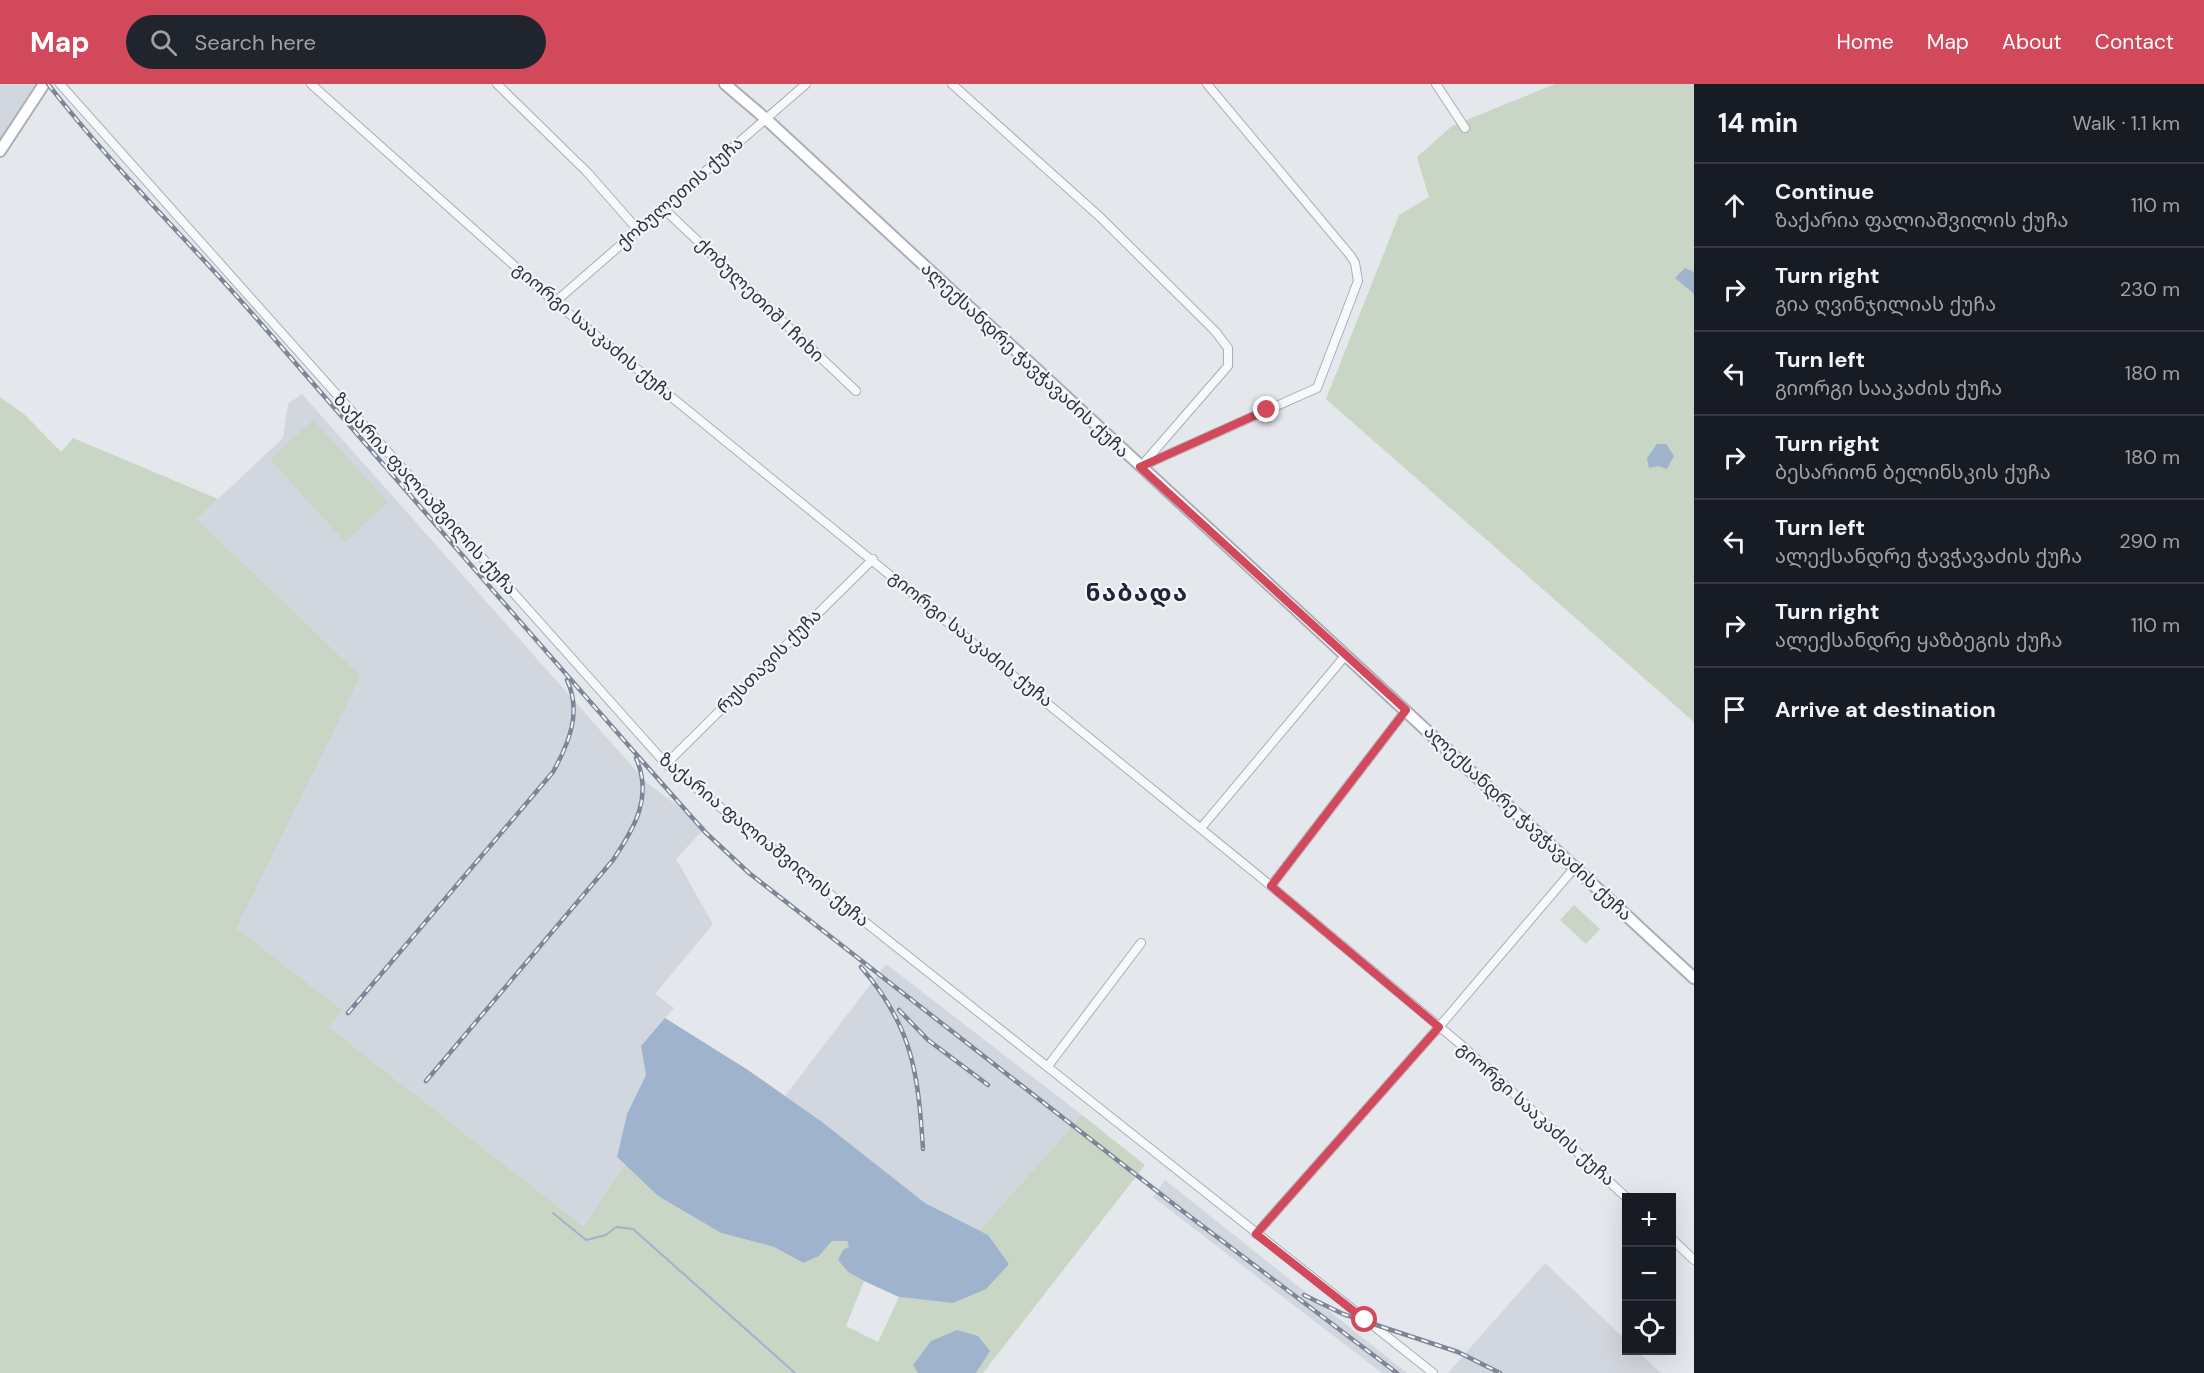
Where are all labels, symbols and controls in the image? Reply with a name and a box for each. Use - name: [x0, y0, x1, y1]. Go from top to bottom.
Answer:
- search box: [126, 15, 546, 69]
- text: Map: [30, 24, 90, 61]
- icon: search: [147, 26, 180, 59]
- text: Search here: [195, 28, 316, 57]
- text: Home: [1836, 28, 1894, 56]
- text: Map: [1927, 28, 1969, 56]
- text: About: [2002, 28, 2062, 56]
- text: Contact: [2095, 28, 2174, 56]
- text: 14 min: [1718, 106, 1798, 140]
- text: Walk · 1.1 km: [2072, 110, 2180, 136]
- street label: ქობულეთის ქუჩა: [612, 131, 748, 255]
- text: Continue: [1775, 177, 1874, 206]
- icon: ahead: [1718, 189, 1751, 222]
- text: 110 m: [2131, 192, 2180, 218]
- text: ზაქარია ფალიაშვილის ქუჩა: [1775, 207, 2069, 233]
- street label: ქობულეთიშ I ჩიხი: [691, 232, 829, 368]
- street label: გიორგი სააკაძის ქუჩა: [508, 257, 680, 407]
- street label: ალექსანდრე ჭავჭავაძის ქუჩა: [916, 257, 1134, 463]
- text: Turn right: [1775, 261, 1880, 290]
- icon: right: [1718, 273, 1751, 306]
- text: 230 m: [2120, 276, 2180, 302]
- text: გია ღვინჯილიას ქუჩა: [1775, 291, 1996, 317]
- text: Turn left: [1775, 345, 1865, 374]
- icon: left: [1718, 357, 1751, 390]
- text: 180 m: [2125, 360, 2180, 386]
- text: გიორგი სააკაძის ქუჩა: [1775, 375, 2002, 401]
- street label: ზაქარია ფალიაშვილის ქუჩა: [328, 388, 522, 600]
- route end: [1253, 396, 1279, 422]
- text: Turn right: [1775, 429, 1880, 458]
- icon: right: [1718, 441, 1751, 474]
- text: 180 m: [2125, 444, 2180, 470]
- text: ბესარიონ ბელინსკის ქუჩა: [1775, 459, 2051, 485]
- text: Turn left: [1775, 513, 1865, 542]
- icon: left: [1718, 525, 1751, 558]
- text: 290 m: [2119, 528, 2180, 554]
- text: ალექსანდრე ჭავჭავაძის ქუჩა: [1775, 543, 2082, 569]
- street label: გიორგი სააკაძის ქუჩა: [884, 565, 1058, 713]
- district label: ნაბადა: [1085, 577, 1189, 608]
- text: Turn right: [1775, 597, 1880, 626]
- street label: რუსთავის ქუჩა: [711, 603, 827, 719]
- icon: right: [1718, 609, 1751, 642]
- text: 110 m: [2131, 612, 2180, 638]
- text: ალექსანდრე ყაზბეგის ქუჩა: [1775, 627, 2063, 653]
- icon: arrive: [1718, 693, 1751, 726]
- text: Arrive at destination: [1775, 695, 1996, 724]
- street label: ალექსანდრე ჭავჭავაძის ქუჩა: [1419, 720, 1637, 926]
- street label: ზაქარია ფალიაშვილის ქუჩა: [654, 748, 874, 932]
- street label: გიორგი სააკაძის ქუჩა: [1452, 1037, 1620, 1191]
- map controls: [1622, 1193, 1676, 1355]
- button: +: [1622, 1193, 1676, 1247]
- button: −: [1622, 1247, 1676, 1301]
- button: locate: [1622, 1301, 1676, 1355]
- route start: [1351, 1306, 1377, 1332]

